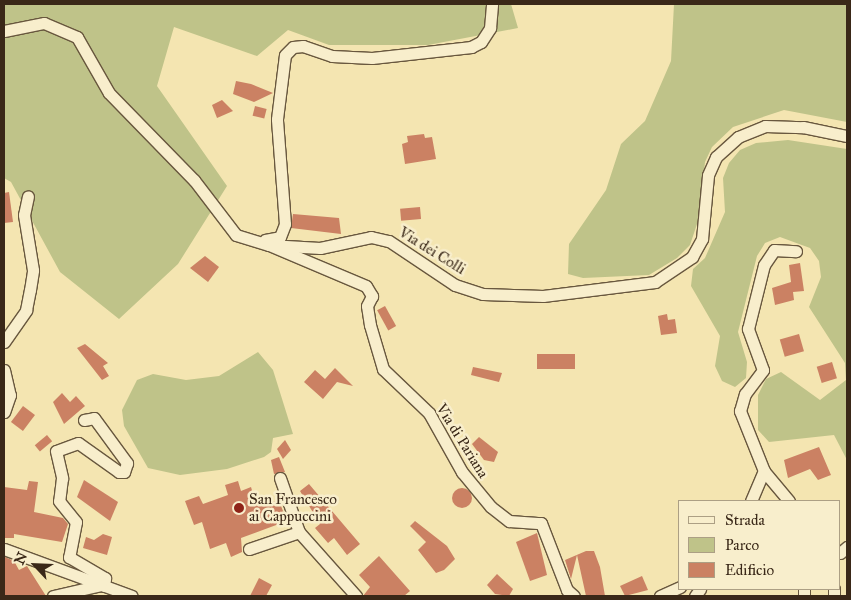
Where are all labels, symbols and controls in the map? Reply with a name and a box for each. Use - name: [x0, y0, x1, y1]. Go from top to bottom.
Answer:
- street label: Via dei Colli: [395, 223, 469, 279]
- street label: Via di Pariana: [432, 401, 492, 481]
- place label: San Francesco ai Cappuccini: [249, 490, 337, 525]
- legend: [678, 500, 841, 590]
- marker: San Francesco ai Cappuccini: [233, 502, 245, 514]
- text: Strada: [725, 511, 765, 529]
- text: Parco: [725, 536, 759, 554]
- north arrow: [10, 540, 60, 590]
- text: N: [11, 549, 31, 567]
- text: Edificio: [725, 561, 774, 579]

